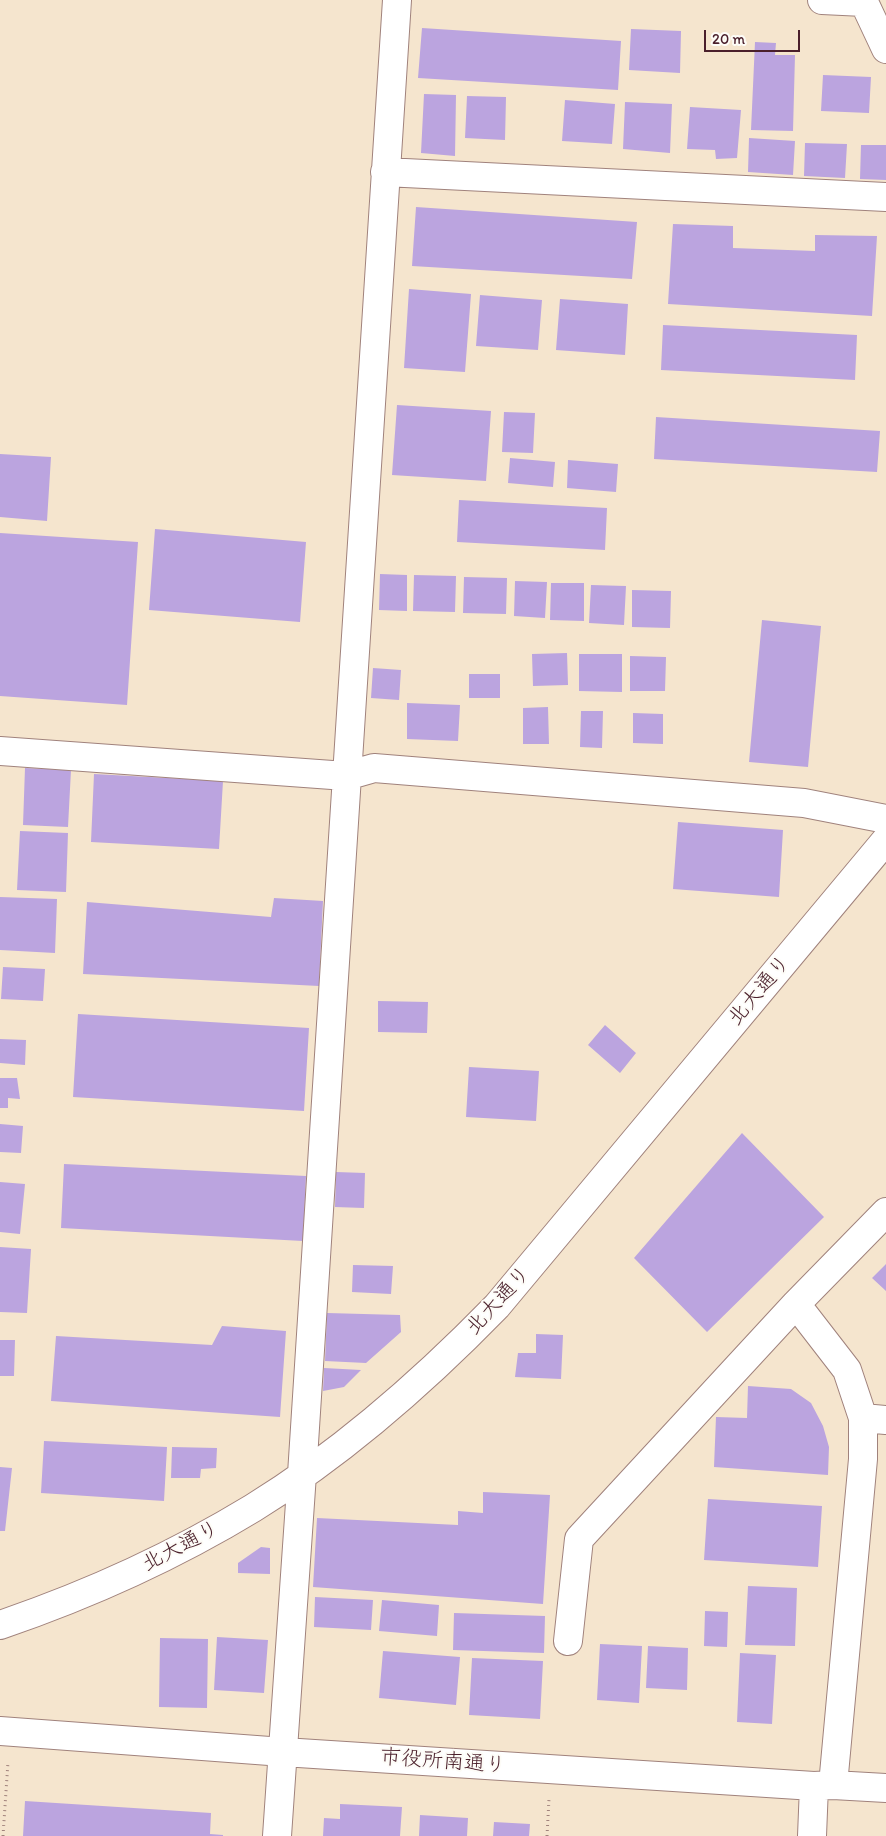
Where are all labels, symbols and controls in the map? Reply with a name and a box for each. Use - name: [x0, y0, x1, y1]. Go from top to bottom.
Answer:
- scale bar: [706, 20, 802, 52]
- text: 20 m: [712, 30, 745, 48]
- street label: 北大通り: [723, 951, 797, 1031]
- street label: 北大通り: [462, 1261, 536, 1341]
- street label: 北大通り: [138, 1516, 224, 1578]
- street label: 市役所南通り: [379, 1745, 507, 1779]

